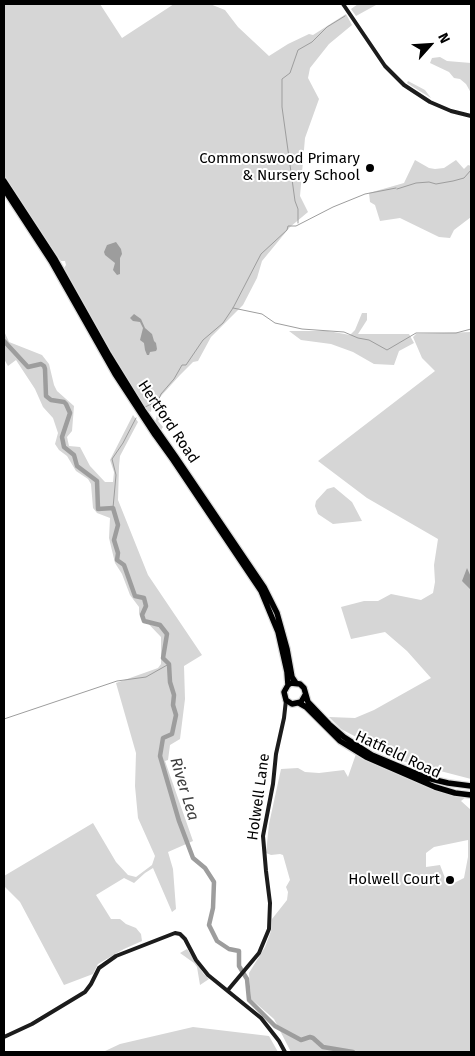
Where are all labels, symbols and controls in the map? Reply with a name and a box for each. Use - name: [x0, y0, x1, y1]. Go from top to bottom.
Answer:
- north arrow: [405, 20, 455, 70]
- text: N: [434, 30, 454, 46]
- place label: Commonswood Primary & Nursery School: [199, 150, 360, 185]
- marker: Commonswood Primary & Nursery School: [364, 162, 376, 174]
- street label: Hertford Road: [134, 377, 202, 467]
- street label: Hatfield Road: [352, 727, 444, 783]
- street label: Holwell Lane: [244, 752, 274, 842]
- water label: River Lea: [165, 755, 203, 823]
- place label: Holwell Court: [348, 871, 440, 889]
- marker: Holwell Court: [444, 874, 456, 886]

